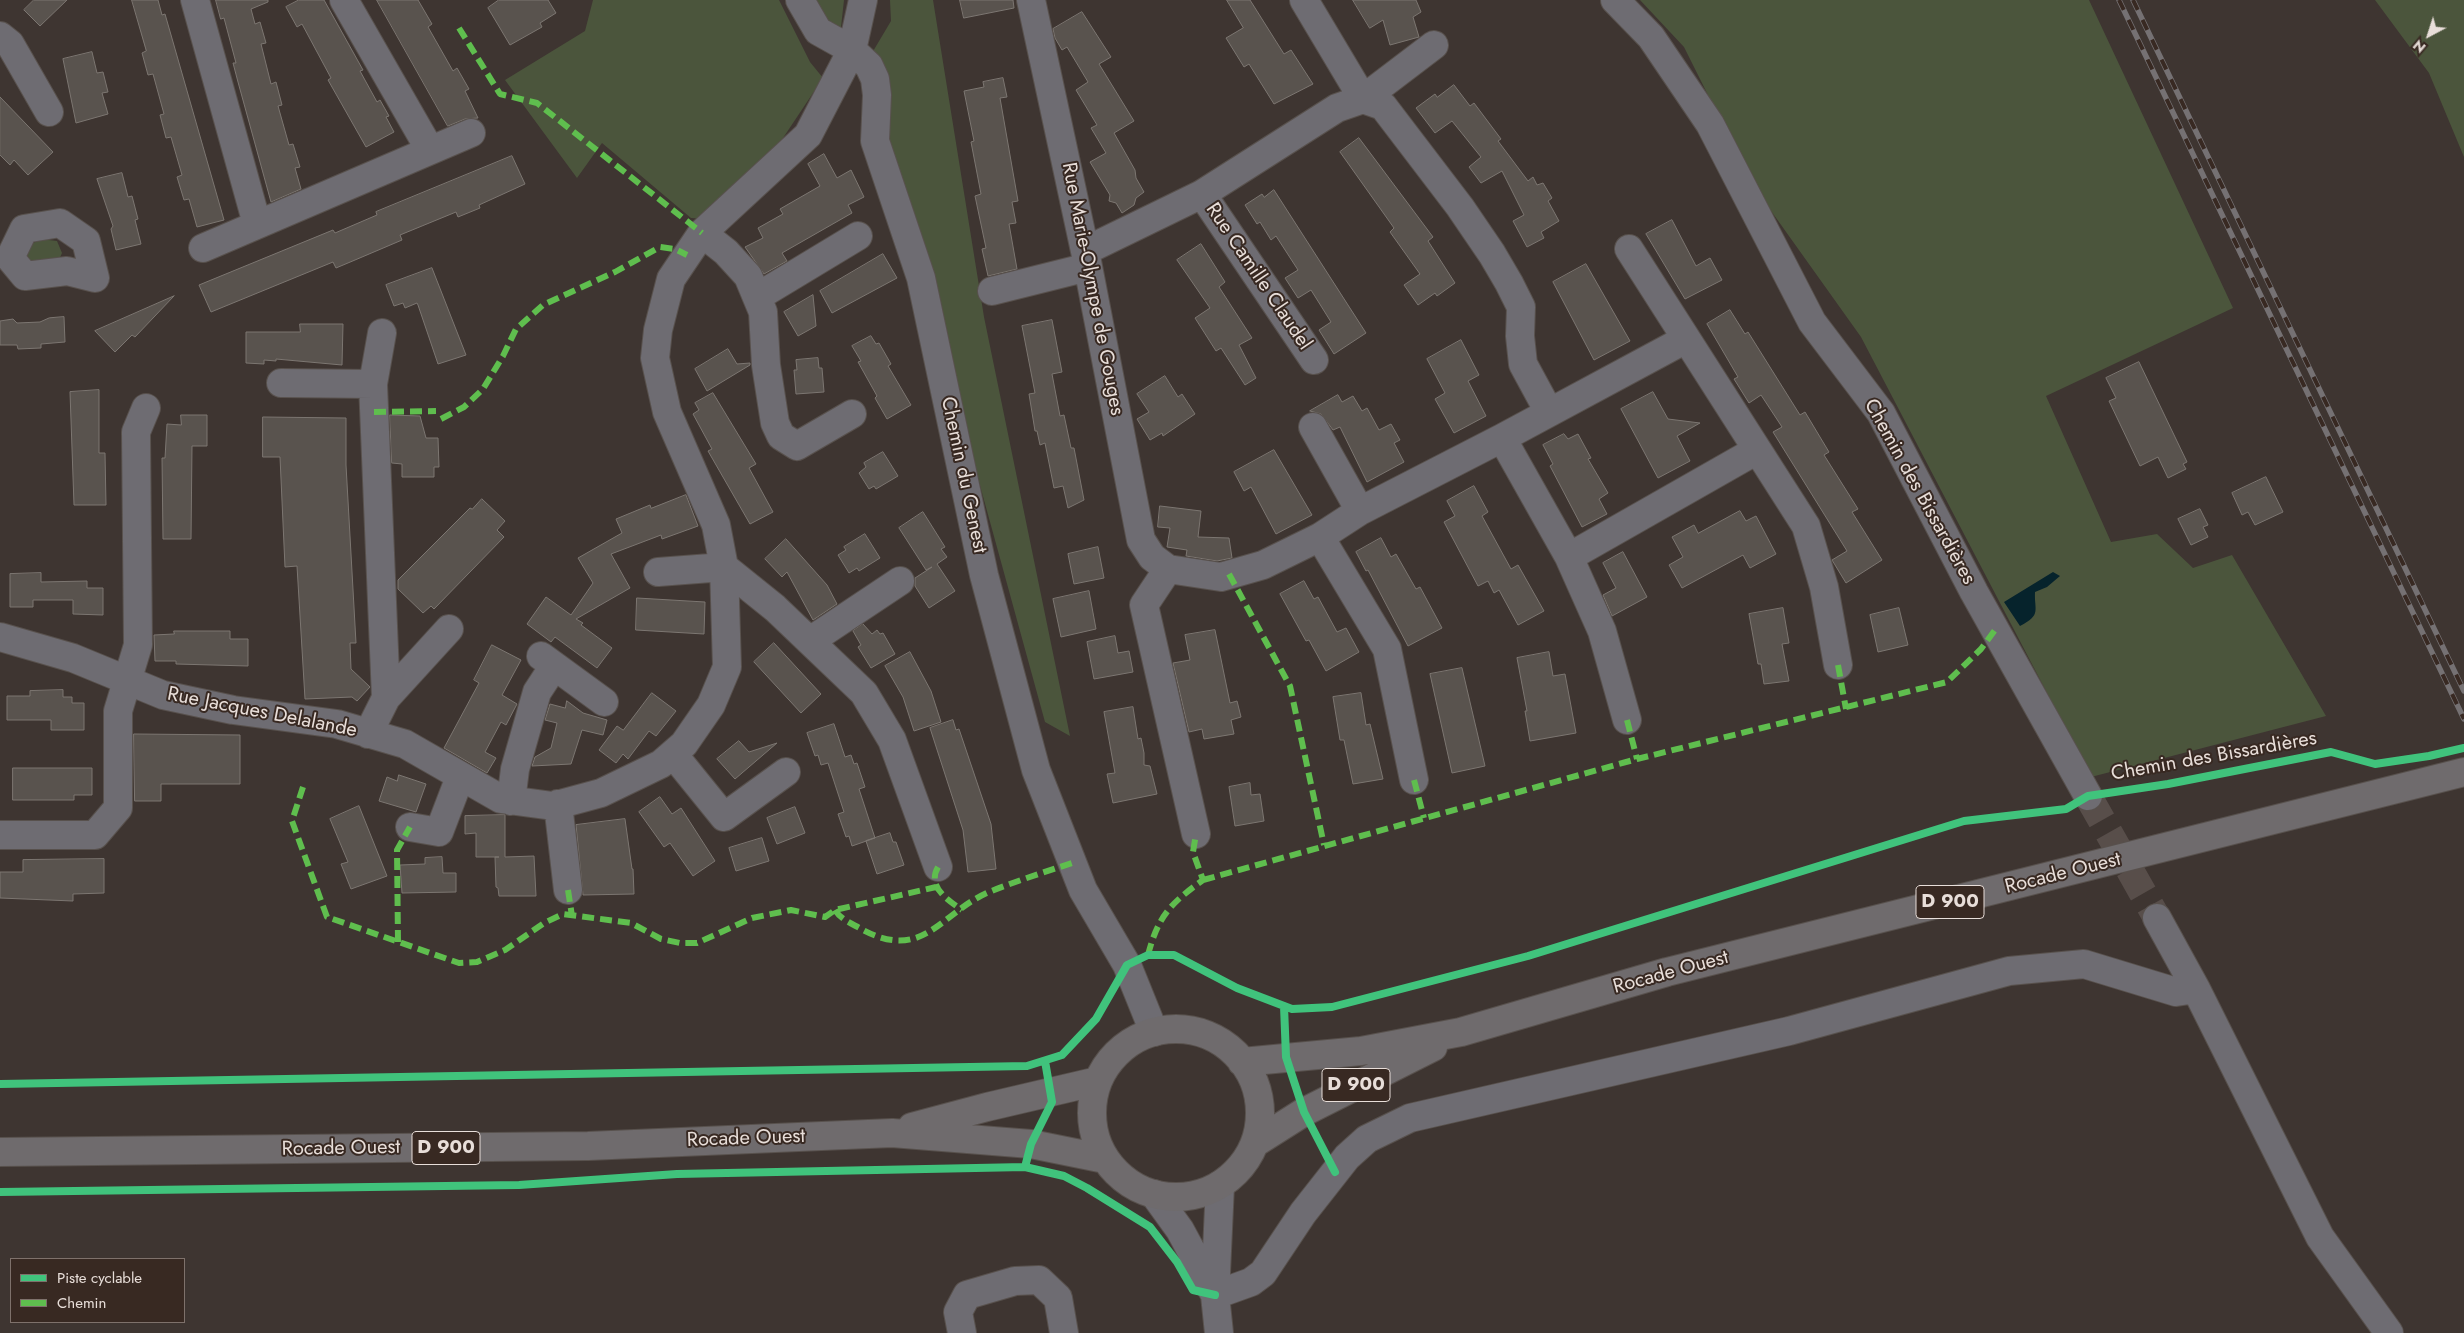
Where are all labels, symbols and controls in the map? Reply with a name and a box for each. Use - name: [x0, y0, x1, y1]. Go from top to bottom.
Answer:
- north arrow: [2404, 10, 2454, 60]
- text: N: [2409, 35, 2430, 58]
- street label: Rue Marie-Olympe de Gouges: [1056, 160, 1128, 418]
- street label: Rue Camille Claudel: [1200, 199, 1316, 355]
- street label: Chemin du Genest: [935, 395, 991, 555]
- street label: Chemin des Bissardières: [1858, 395, 1980, 589]
- street label: Rue Jacques Delalande: [165, 683, 359, 743]
- street label: Chemin des Bissardières: [2109, 727, 2319, 787]
- street label: Rocade Ouest: [2003, 848, 2123, 900]
- road number: D 900: [1916, 886, 1984, 919]
- street label: Rocade Ouest: [1611, 946, 1731, 1000]
- road number: D 900: [1322, 1068, 1390, 1102]
- street label: Rocade Ouest: [686, 1125, 806, 1153]
- road number: D 900: [412, 1132, 480, 1164]
- street label: Rocade Ouest: [282, 1136, 400, 1162]
- legend: [10, 1258, 185, 1323]
- text: Piste cyclable: [57, 1267, 142, 1289]
- text: Chemin: [57, 1292, 106, 1314]

